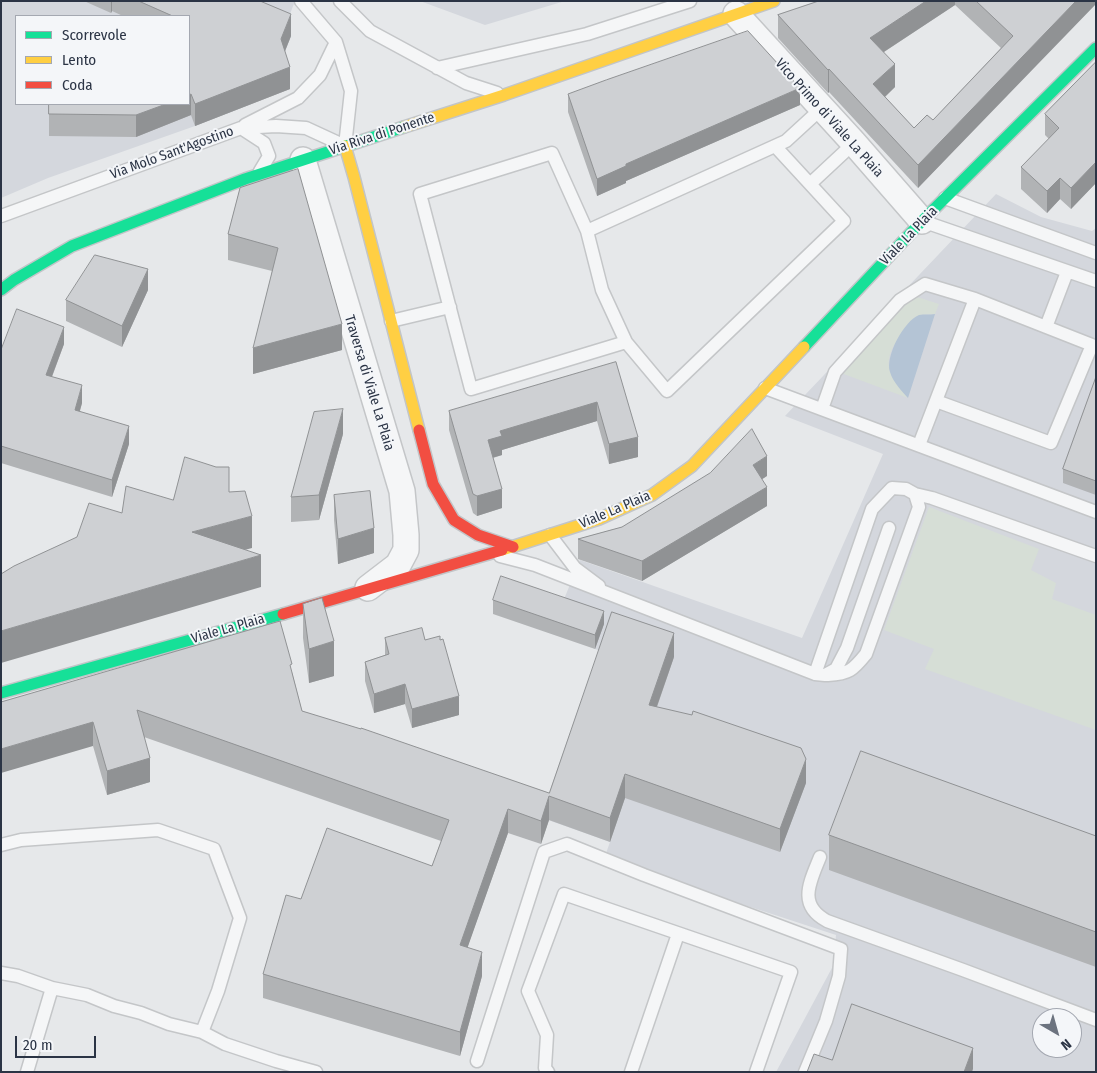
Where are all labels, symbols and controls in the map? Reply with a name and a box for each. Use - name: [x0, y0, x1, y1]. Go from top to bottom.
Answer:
- legend: [15, 15, 190, 105]
- text: Scorrevole: [62, 26, 127, 44]
- text: Lento: [62, 51, 96, 69]
- street label: Vico Primo di Viale La Plaia: [771, 55, 887, 181]
- text: Coda: [62, 76, 93, 94]
- street label: Via Riva di Ponente: [327, 109, 437, 159]
- street label: Via Molo Sant'Agostino: [108, 123, 236, 183]
- street label: Viale La Plaia: [877, 203, 941, 269]
- street label: Traversa di Viale La Plaia: [340, 313, 398, 453]
- street label: Viale La Plaia: [577, 488, 653, 532]
- street label: Viale La Plaia: [189, 611, 267, 647]
- north arrow: [1032, 1008, 1082, 1058]
- scale bar: [18, 1026, 99, 1058]
- text: N: [1057, 1035, 1074, 1054]
- text: 20 m: [23, 1036, 53, 1054]

